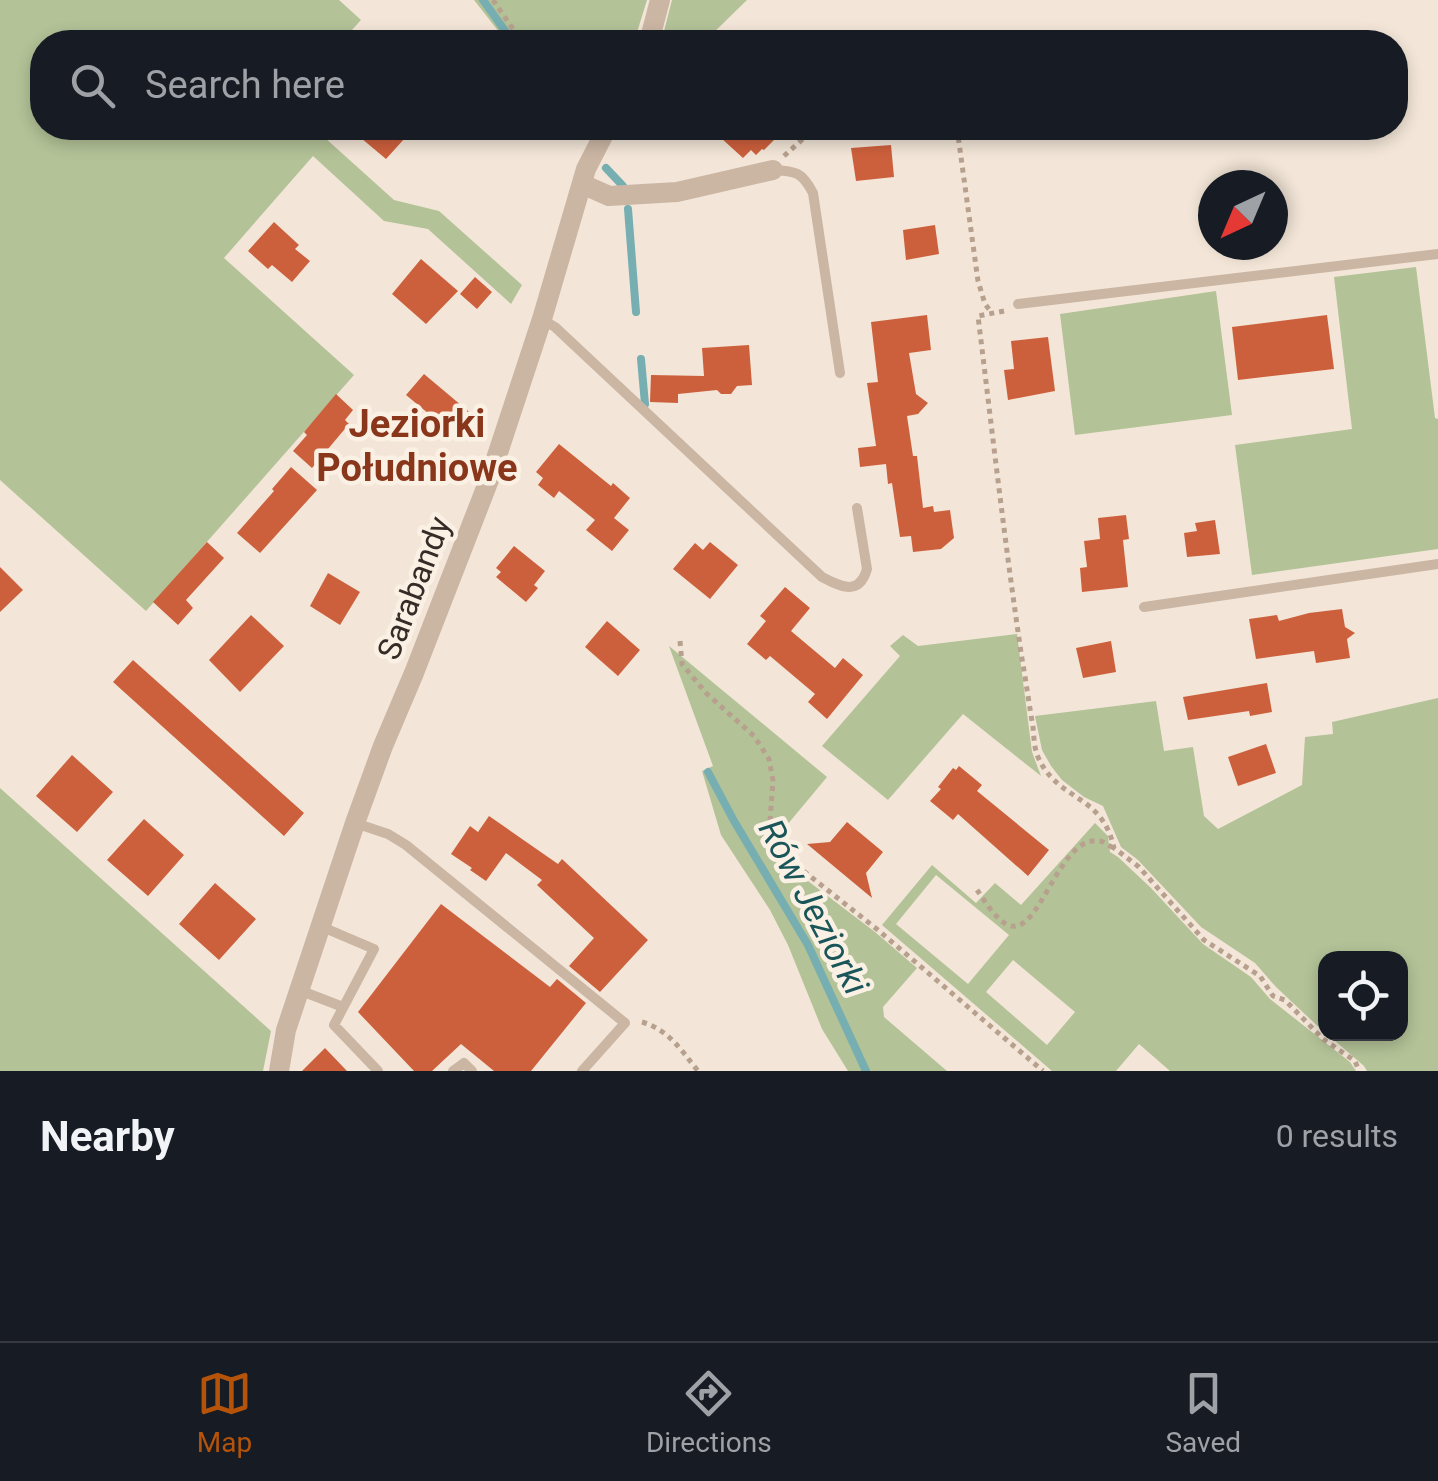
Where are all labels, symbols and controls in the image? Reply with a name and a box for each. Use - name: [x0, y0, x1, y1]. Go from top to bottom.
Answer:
- search box: [30, 30, 1408, 140]
- icon: search: [65, 58, 120, 113]
- text: Search here: [145, 63, 345, 107]
- north arrow: [1198, 170, 1288, 260]
- district label: Jeziorki Południowe: [316, 402, 518, 490]
- street label: Sarabandy: [369, 511, 459, 665]
- water label: Rów Jeziorki: [750, 812, 877, 1002]
- map controls: [1318, 951, 1408, 1041]
- button: locate: [1318, 951, 1408, 1041]
- text: Nearby: [40, 1112, 175, 1161]
- text: 0 results: [1276, 1117, 1398, 1155]
- tab: Map: [197, 1366, 252, 1459]
- tab: Directions: [646, 1366, 772, 1459]
- tab: Saved: [1165, 1366, 1241, 1459]

